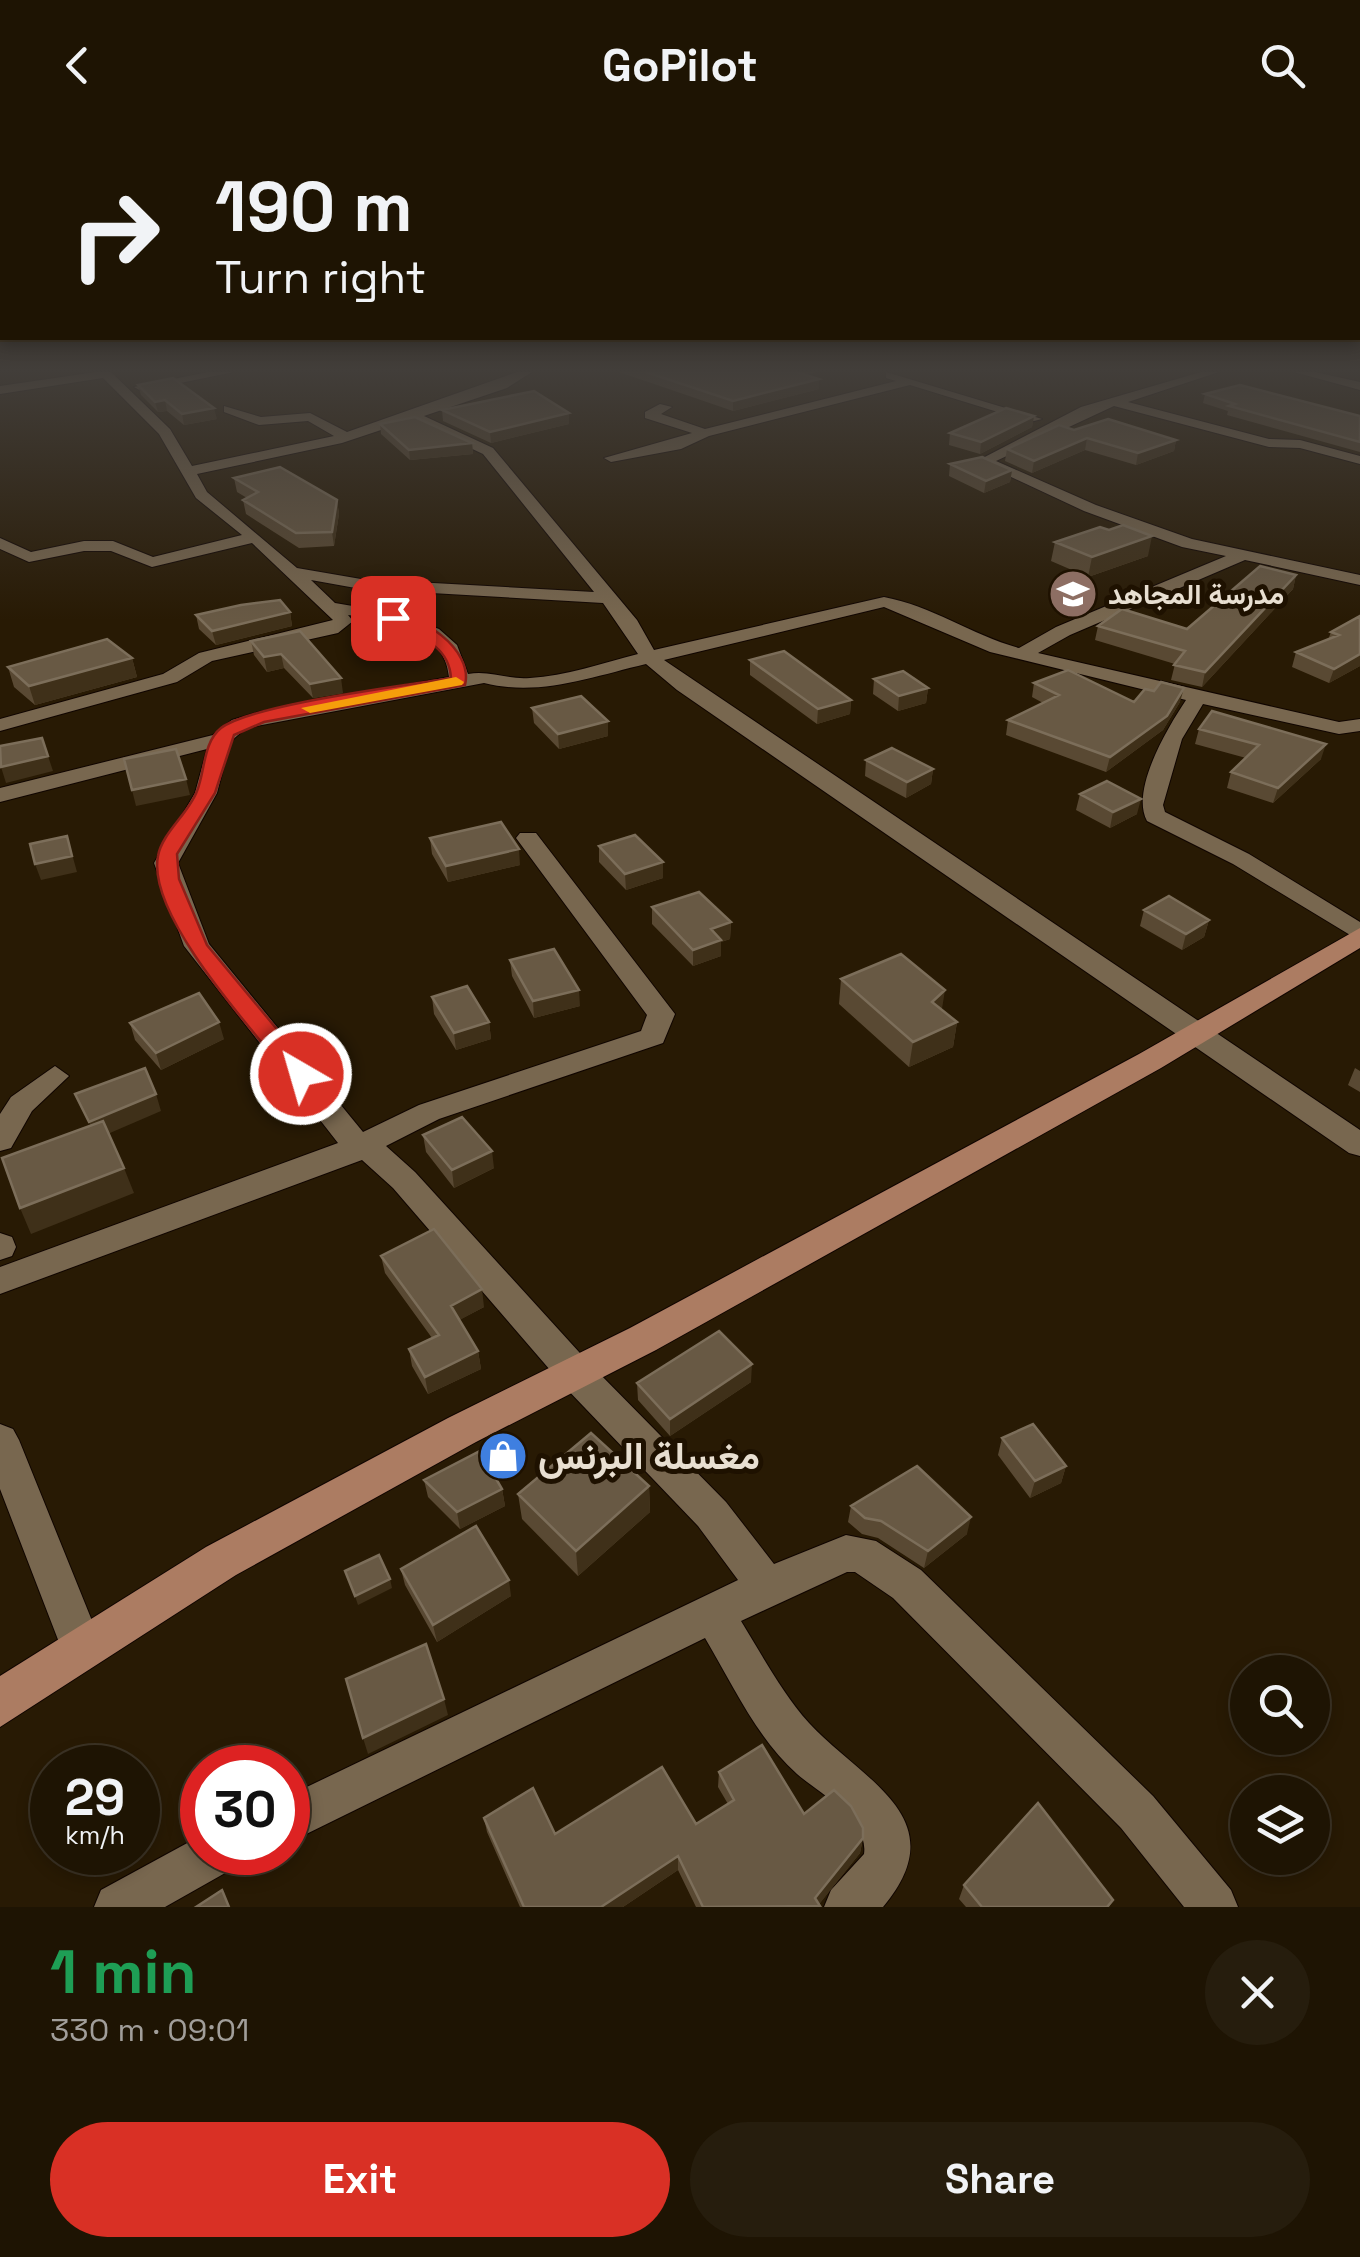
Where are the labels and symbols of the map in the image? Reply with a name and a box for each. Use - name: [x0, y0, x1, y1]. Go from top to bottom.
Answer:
- school or university icon: مدرسة المجاهد: [1047, 568, 1099, 620]
- pin: [351, 576, 436, 661]
- place label: مدرسة المجاهد: [1108, 576, 1284, 612]
- position arrow: [249, 1022, 353, 1126]
- shop icon: مغسلة البرنس: [477, 1430, 529, 1482]
- place label: مغسلة البرنس: [538, 1432, 760, 1480]
- speed limit sign: 30: [180, 1745, 310, 1875]

